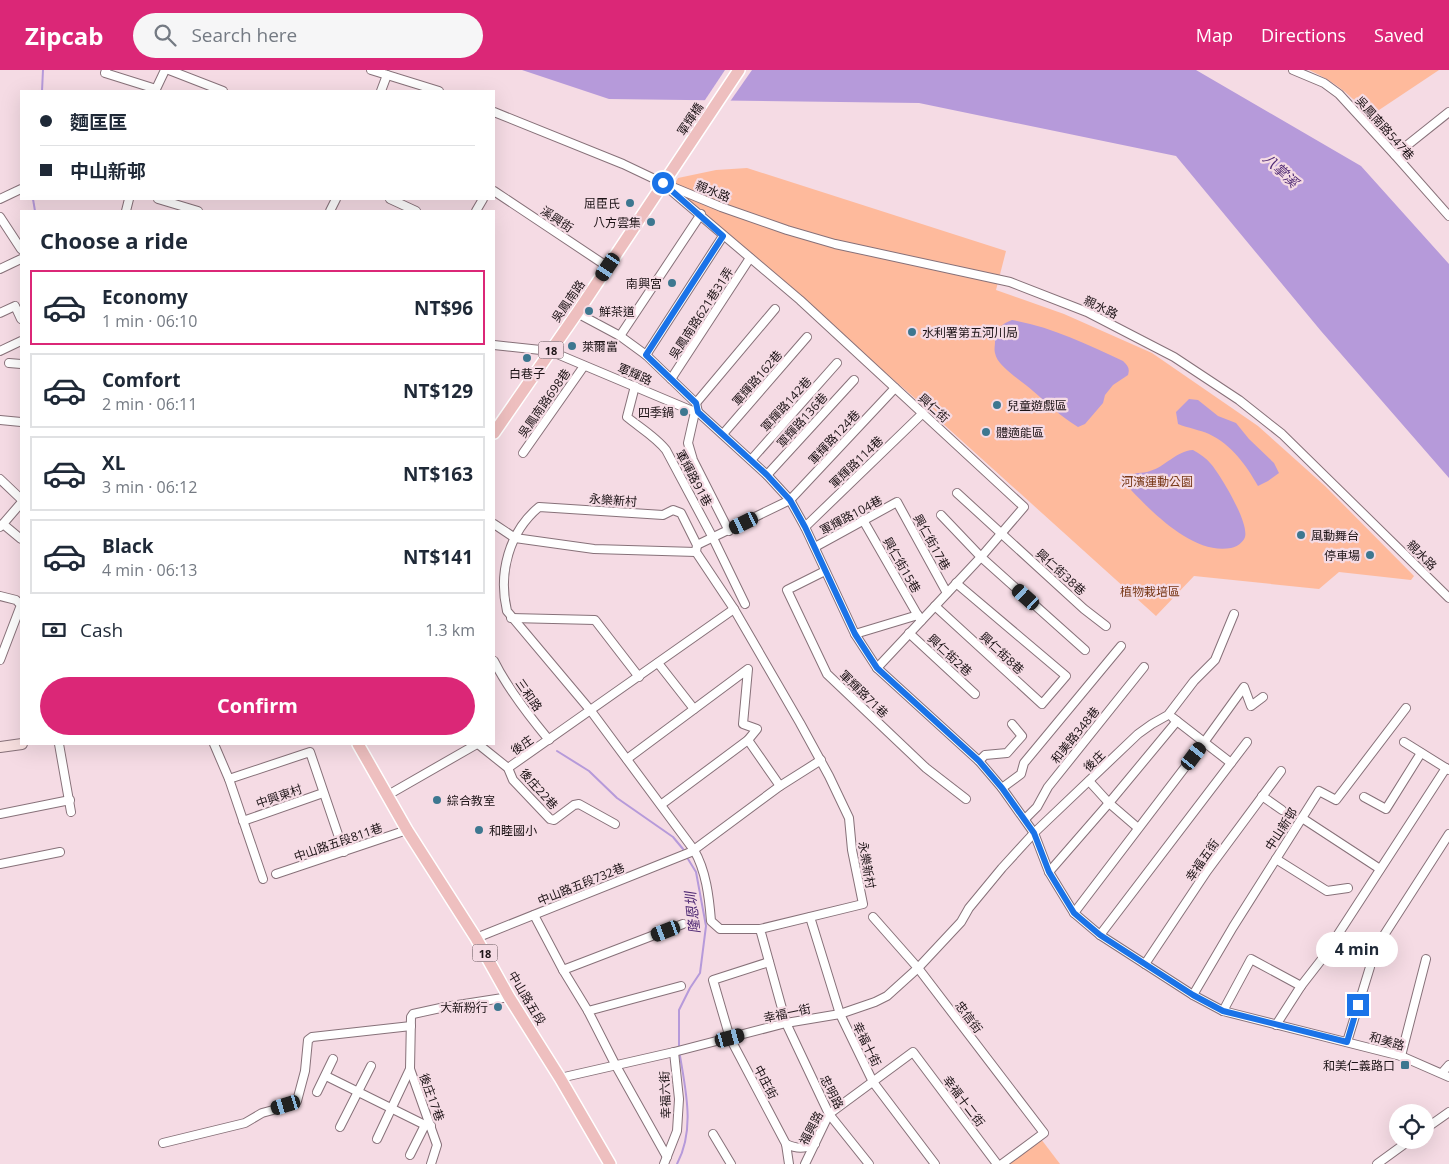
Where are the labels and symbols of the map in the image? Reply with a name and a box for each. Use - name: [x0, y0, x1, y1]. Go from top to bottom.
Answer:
- street label: 吳鳳南路547巷: [1352, 92, 1418, 164]
- street label: 軍輝橋: [673, 99, 707, 139]
- water label: 八掌溪: [1259, 149, 1304, 193]
- route start: [652, 172, 674, 194]
- street label: 親水路: [693, 176, 733, 206]
- place label: 屈臣氏: [584, 195, 620, 212]
- marker: 屈臣氏: [624, 197, 636, 209]
- street label: 溪興街: [537, 202, 577, 236]
- place label: 八方雲集: [593, 214, 641, 231]
- marker: 八方雲集: [645, 216, 657, 228]
- car: [593, 250, 622, 284]
- street label: 吳鳳南路621巷31弄: [665, 264, 737, 362]
- place label: 南興宮: [626, 275, 662, 292]
- street label: 吳鳳南路: [547, 276, 589, 326]
- marker: 南興宮: [666, 277, 678, 289]
- street label: 親水路: [1081, 291, 1121, 323]
- place label: 鮮茶道: [599, 303, 635, 320]
- marker: 鮮茶道: [583, 305, 595, 317]
- place label: 水利署第五河川局: [922, 324, 1018, 341]
- marker: 水利署第五河川局: [906, 326, 918, 338]
- place label: 萊爾富: [582, 338, 618, 355]
- marker: 萊爾富: [566, 340, 578, 352]
- road number: 18: [538, 342, 564, 358]
- street label: 軍輝路162巷: [728, 347, 786, 409]
- marker: 白巷子: [521, 352, 533, 364]
- street label: 軍輝路: [615, 359, 655, 389]
- place label: 白巷子: [509, 365, 545, 382]
- street label: 吳鳳南路698巷: [514, 365, 574, 441]
- street label: 軍輝路142巷: [757, 373, 815, 435]
- street label: 軍輝路136巷: [773, 389, 831, 451]
- street label: 興仁街: [915, 390, 953, 426]
- place label: 兒童遊戲區: [1007, 397, 1067, 414]
- marker: 兒童遊戲區: [991, 399, 1003, 411]
- place label: 四季鍋: [638, 404, 674, 421]
- marker: 四季鍋: [678, 406, 690, 418]
- street label: 軍輝路124巷: [804, 406, 864, 468]
- place label: 體適能區: [996, 424, 1044, 441]
- marker: 體適能區: [980, 426, 992, 438]
- street label: 軍輝路114巷: [825, 432, 887, 492]
- street label: 軍輝路91巷: [672, 447, 716, 509]
- park label: 河濱運動公園: [1121, 473, 1193, 490]
- street label: 永樂新村: [588, 490, 639, 510]
- street label: 軍輝路104巷: [817, 491, 885, 539]
- car: [727, 510, 760, 536]
- street label: 興仁街17巷: [910, 511, 954, 573]
- place label: 風動舞台: [1311, 527, 1359, 544]
- marker: 風動舞台: [1295, 529, 1307, 541]
- street label: 興仁街15巷: [879, 534, 925, 596]
- street label: 親水路: [1403, 536, 1441, 574]
- street label: 興仁街38巷: [1032, 545, 1090, 599]
- place label: 停車場: [1324, 547, 1360, 564]
- marker: 停車場: [1364, 549, 1376, 561]
- car: [1009, 581, 1042, 613]
- park label: 植物栽培區: [1120, 583, 1180, 600]
- street label: 興仁街8巷: [976, 628, 1028, 678]
- street label: 興仁街2巷: [924, 630, 976, 680]
- street label: 軍輝路71巷: [836, 666, 892, 722]
- street label: 三和路: [512, 675, 546, 715]
- street label: 和美路348巷: [1047, 703, 1103, 767]
- street label: 後庄: [507, 731, 537, 759]
- car: [1178, 740, 1209, 772]
- street label: 後庄: [1079, 747, 1109, 775]
- street label: 後庄22巷: [516, 765, 562, 813]
- street label: 中興東村: [254, 780, 305, 812]
- place label: 綜合教室: [447, 792, 495, 809]
- marker: 綜合教室: [431, 794, 443, 806]
- street label: 中山新邨: [1261, 804, 1301, 854]
- street label: 中山路五段811巷: [291, 819, 385, 865]
- place label: 和睦國小: [489, 822, 537, 839]
- marker: 和睦國小: [473, 824, 485, 836]
- street label: 幸福五街: [1181, 835, 1223, 885]
- street label: 永樂新村: [854, 840, 880, 891]
- street label: 中山路五段732巷: [535, 859, 627, 909]
- water label: 隆恩圳: [680, 889, 704, 935]
- car: [649, 919, 682, 943]
- callout: 4 min: [1317, 932, 1399, 968]
- road number: 18: [472, 944, 498, 961]
- street label: 中山路五段: [504, 968, 550, 1028]
- route end: [1347, 994, 1369, 1016]
- street label: 忠信街: [951, 998, 987, 1036]
- place label: 大新粉行: [440, 999, 488, 1016]
- street label: 幸福一街: [762, 1000, 812, 1026]
- marker: 大新粉行: [492, 1001, 504, 1013]
- street label: 幸福十街: [849, 1019, 885, 1069]
- car: [713, 1027, 746, 1049]
- street label: 和美路: [1367, 1028, 1407, 1054]
- place label: 和美仁義路口: [1323, 1057, 1395, 1074]
- marker: 和美仁義路口: [1399, 1059, 1411, 1071]
- street label: 中庄街: [750, 1062, 782, 1102]
- street label: 後庄17巷: [416, 1071, 448, 1123]
- street label: 幸福六街: [656, 1071, 674, 1119]
- street label: 忠明路: [816, 1072, 848, 1112]
- street label: 幸福十二街: [939, 1072, 989, 1130]
- car: [269, 1093, 302, 1117]
- street label: 福興路: [795, 1108, 827, 1148]

